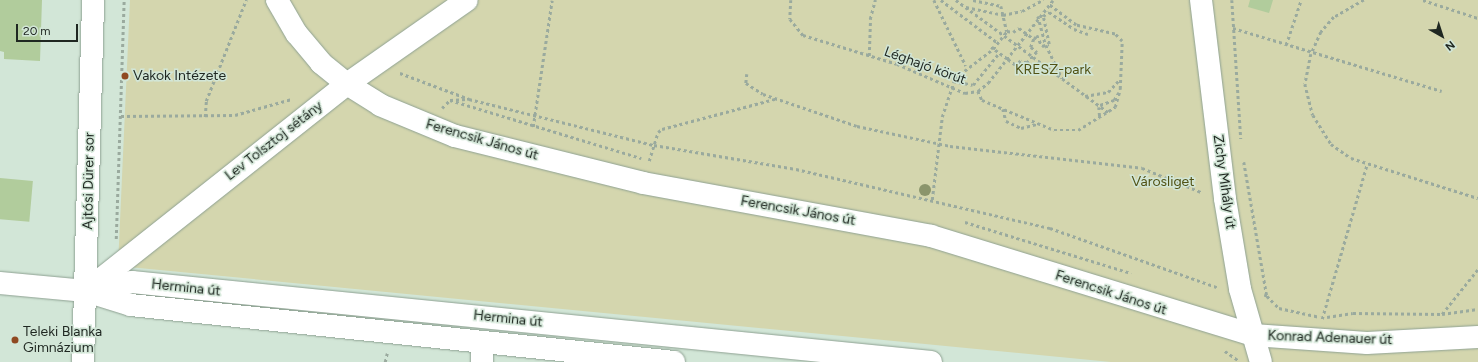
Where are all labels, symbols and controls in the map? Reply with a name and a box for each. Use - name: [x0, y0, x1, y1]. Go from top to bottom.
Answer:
- scale bar: [18, 16, 80, 42]
- north arrow: [1422, 16, 1462, 56]
- text: 20 m: [23, 24, 51, 38]
- text: N: [1442, 38, 1457, 53]
- street label: Léghajó körút: [882, 43, 968, 89]
- park label: KRESZ-park: [1015, 62, 1091, 78]
- place label: Vakok Intézete: [133, 68, 226, 84]
- marker: Vakok Intézete: [120, 71, 130, 81]
- street label: Lev Tolsztoj sétány: [222, 98, 326, 184]
- street label: Ferencsik János út: [424, 116, 540, 164]
- street label: Ajtósi Dürer sor: [80, 132, 98, 230]
- street label: Zichy Mihály út: [1209, 134, 1239, 230]
- park label: Városliget: [1131, 174, 1195, 190]
- street label: Ferencsik János út: [739, 193, 857, 229]
- street label: Ferencsik János út: [1053, 267, 1169, 319]
- street label: Hermina út: [151, 276, 221, 300]
- street label: Hermina út: [473, 307, 543, 331]
- place label: Teleki Blanka Gimnázium: [23, 324, 102, 356]
- street label: Konrad Adenauer út: [1267, 327, 1393, 349]
- marker: Teleki Blanka Gimnázium: [10, 335, 20, 345]

